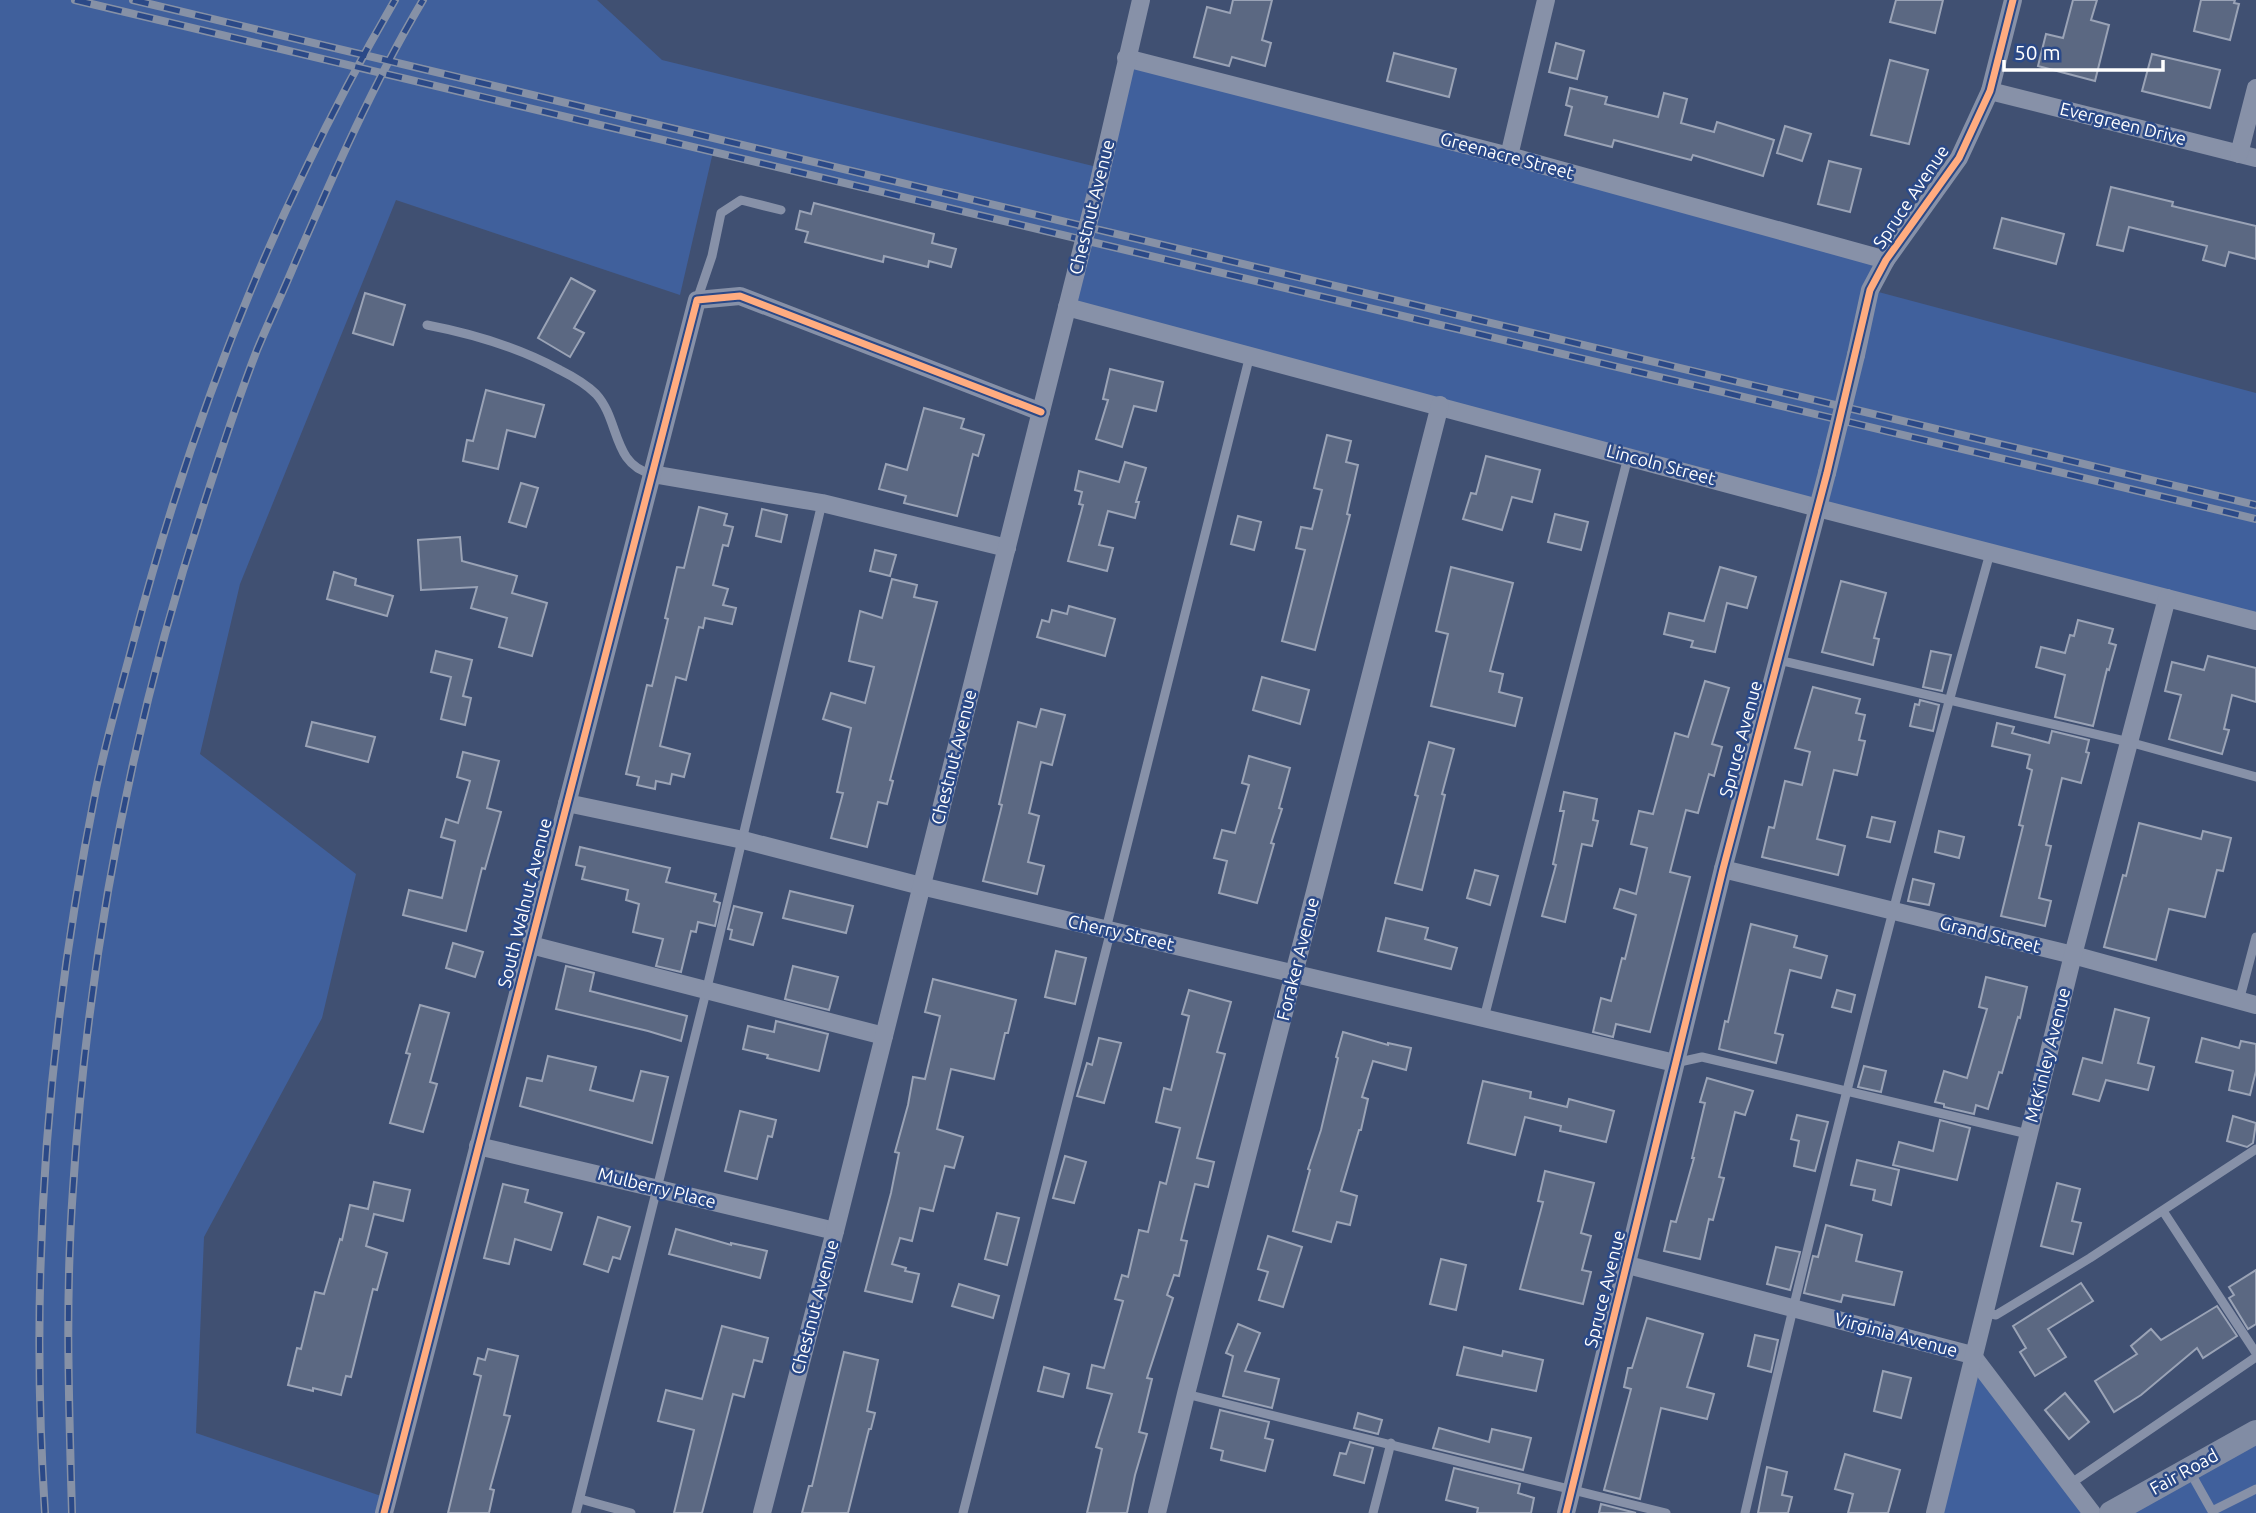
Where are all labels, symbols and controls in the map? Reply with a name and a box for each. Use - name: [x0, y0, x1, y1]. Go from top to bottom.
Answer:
- scale bar: [2004, 28, 2163, 72]
- text: 50 m: [2014, 40, 2061, 64]
- street label: Evergreen Drive: [2058, 98, 2188, 148]
- street label: Greenacre Street: [1438, 128, 1576, 183]
- street label: Chestnut Avenue: [1065, 137, 1117, 276]
- street label: Spruce Avenue: [1868, 141, 1952, 252]
- street label: Lincoln Street: [1605, 440, 1718, 488]
- street label: Spruce Avenue: [1715, 678, 1765, 799]
- street label: Chestnut Avenue: [927, 687, 979, 826]
- street label: South Walnut Avenue: [493, 816, 555, 990]
- street label: Foraker Avenue: [1272, 895, 1322, 1022]
- street label: Cherry Street: [1066, 910, 1176, 954]
- street label: Grand Street: [1938, 912, 2043, 956]
- street label: McKinley Avenue: [2021, 985, 2073, 1124]
- street label: Mulberry Place: [596, 1163, 718, 1211]
- street label: Spruce Avenue: [1580, 1228, 1628, 1349]
- street label: Chestnut Avenue: [786, 1237, 842, 1376]
- street label: Virginia Avenue: [1833, 1308, 1960, 1360]
- street label: Fair Road: [2146, 1444, 2221, 1498]

